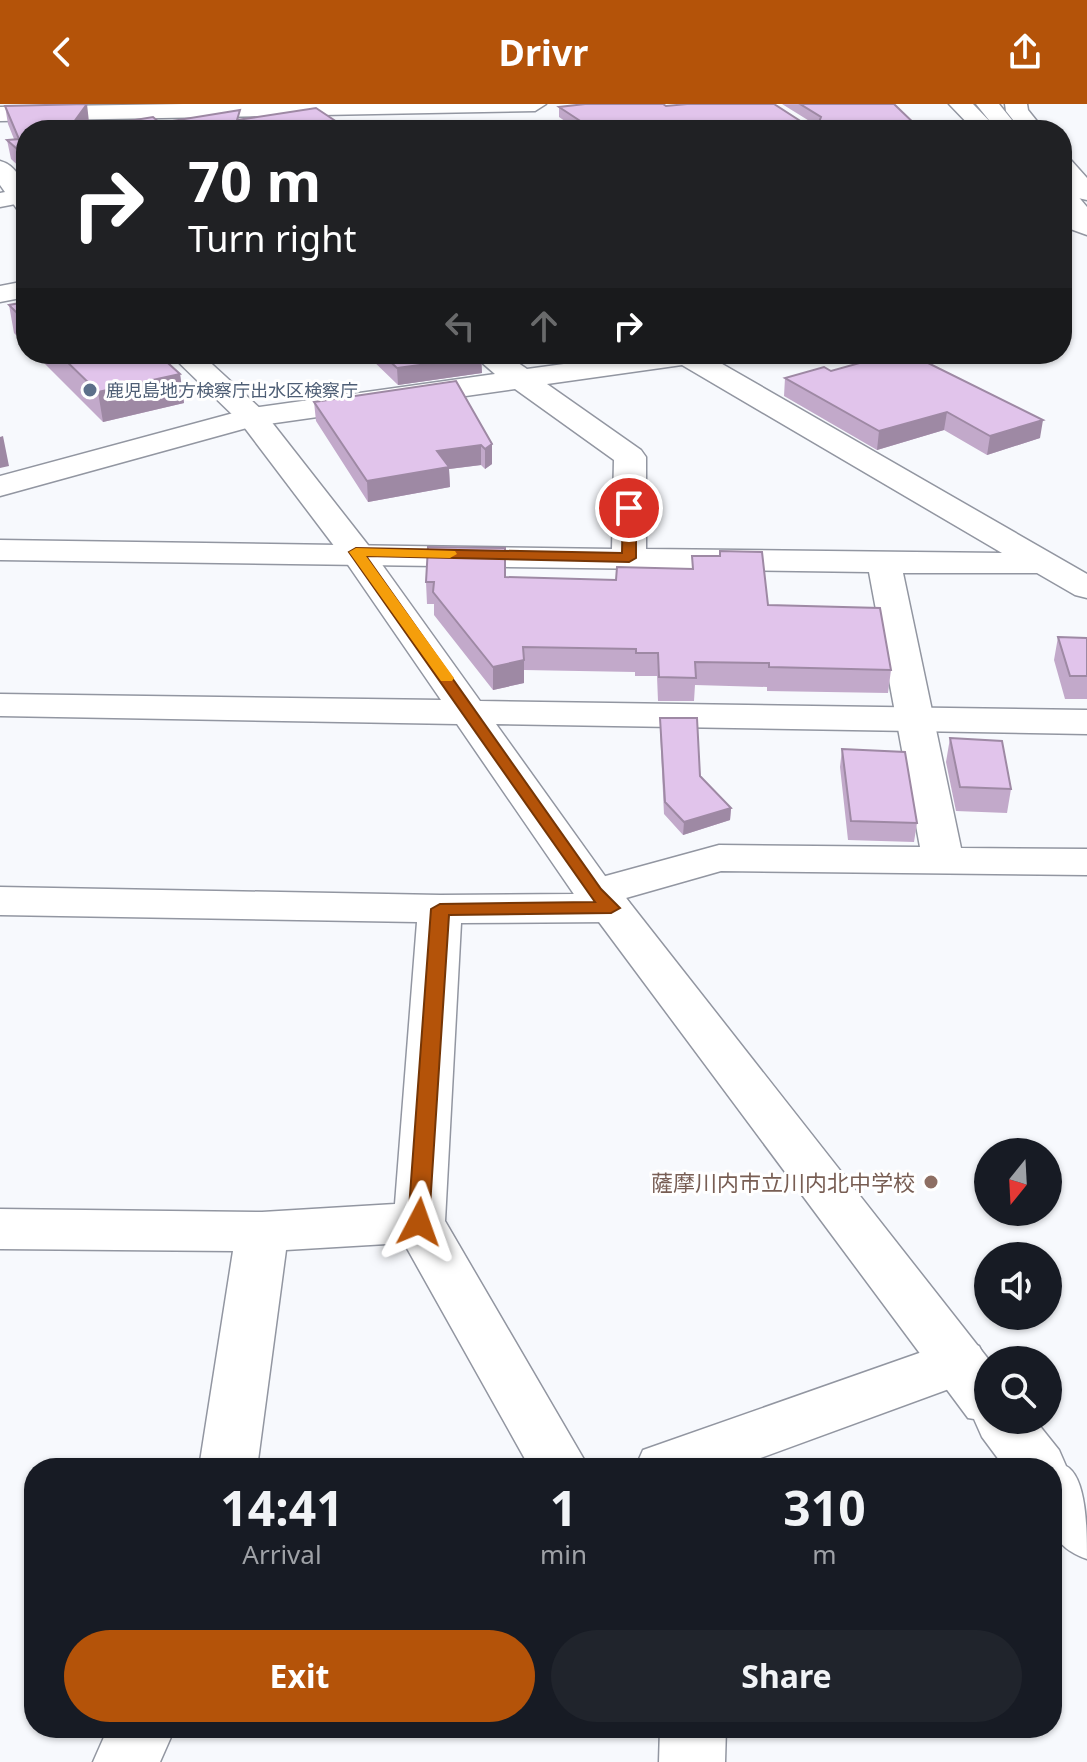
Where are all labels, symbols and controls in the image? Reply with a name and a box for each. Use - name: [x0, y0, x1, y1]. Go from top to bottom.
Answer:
- text: Drivr: [499, 28, 588, 77]
- icon: back: [40, 30, 84, 74]
- icon: share: [1003, 30, 1047, 74]
- text: 70 m: [188, 142, 321, 218]
- icon: right: [56, 152, 160, 256]
- text: Turn right: [188, 214, 356, 263]
- icon: left: [438, 304, 482, 348]
- icon: ahead: [522, 304, 566, 348]
- icon: right: [606, 304, 650, 348]
- place label: 鹿児島地方検察庁出水区検察庁: [106, 378, 358, 402]
- marker: 鹿児島地方検察庁出水区検察庁: [81, 381, 99, 399]
- pin: [595, 474, 663, 542]
- icon: arrive: [607, 486, 651, 530]
- north arrow: [974, 1138, 1062, 1226]
- map controls: [974, 1138, 1062, 1434]
- place label: 薩摩川内市立川内北中学校: [651, 1167, 915, 1197]
- marker: 薩摩川内市立川内北中学校: [922, 1173, 940, 1191]
- position arrow: [377, 1180, 461, 1264]
- button: sound: [974, 1242, 1062, 1330]
- button: search: [974, 1346, 1062, 1434]
- text: 14:41: [220, 1475, 344, 1540]
- text: 1: [550, 1475, 577, 1540]
- text: 310: [783, 1475, 866, 1540]
- text: Arrival: [242, 1536, 322, 1572]
- text: min: [540, 1536, 587, 1572]
- text: m: [812, 1536, 837, 1572]
- button: Exit: [64, 1630, 535, 1722]
- button: Share: [551, 1630, 1022, 1722]

